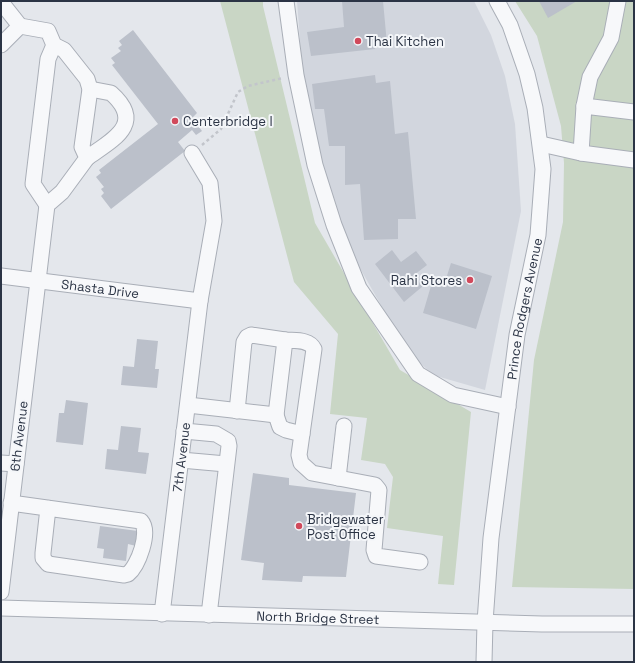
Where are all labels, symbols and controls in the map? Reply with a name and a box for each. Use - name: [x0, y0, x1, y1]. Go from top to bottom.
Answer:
- place label: Thai Kitchen: [366, 33, 444, 50]
- marker: Thai Kitchen: [353, 36, 363, 46]
- place label: Centerbridge I: [183, 113, 273, 130]
- marker: Centerbridge I: [170, 116, 180, 126]
- street label: Prince Rodgers Avenue: [503, 236, 546, 381]
- place label: Rahi Stores: [391, 272, 462, 289]
- street label: Shasta Drive: [60, 275, 140, 302]
- marker: Rahi Stores: [465, 275, 475, 285]
- street label: 6th Avenue: [6, 400, 32, 472]
- street label: 7th Avenue: [168, 421, 194, 493]
- place label: Bridgewater Post Office: [307, 511, 384, 543]
- marker: Bridgewater Post Office: [294, 521, 304, 531]
- street label: North Bridge Street: [256, 607, 380, 628]

